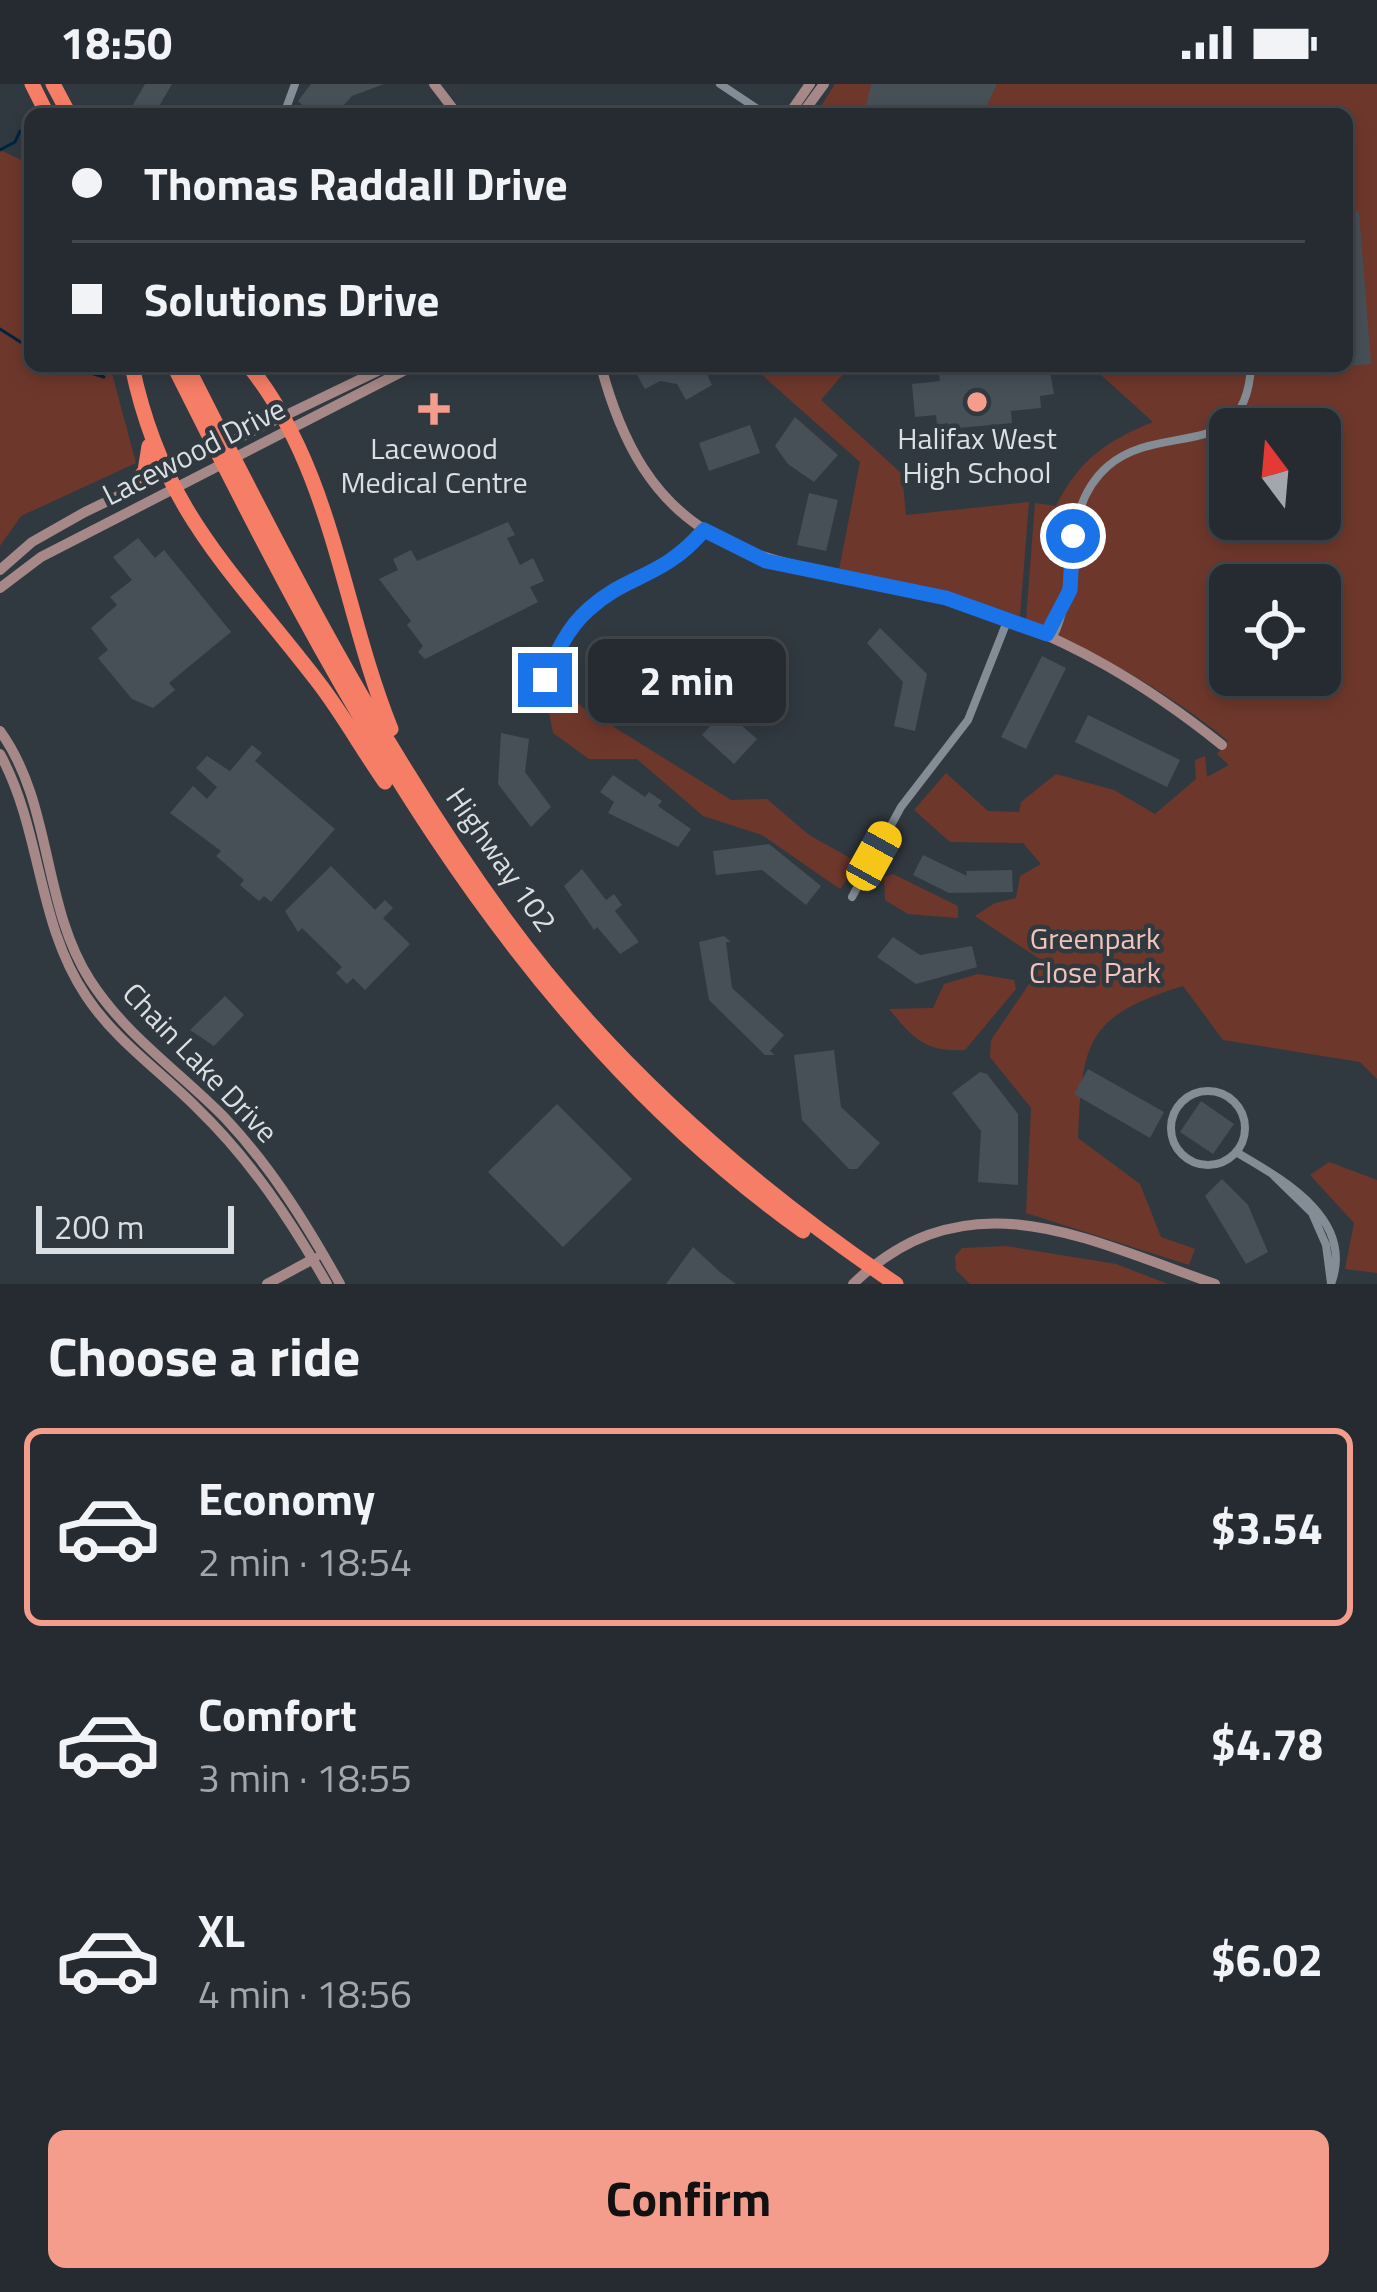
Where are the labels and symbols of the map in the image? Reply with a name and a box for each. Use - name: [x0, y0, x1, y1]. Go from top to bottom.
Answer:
- street label: Lacewood Drive: [94, 385, 293, 517]
- marker: Halifax West High School: [964, 389, 990, 415]
- marker: Lacewood Medical Centre: [418, 393, 450, 425]
- north arrow: [1209, 408, 1341, 540]
- place label: Halifax West High School: [897, 415, 1057, 495]
- place label: Lacewood Medical Centre: [340, 425, 528, 505]
- route start: [1046, 509, 1100, 563]
- callout: 2 min: [587, 638, 785, 722]
- route end: [518, 653, 572, 707]
- street label: Highway 102: [435, 778, 569, 941]
- car: [841, 816, 907, 896]
- park label: Greenpark Close Park: [1029, 915, 1161, 995]
- street label: Chain Lake Drive: [112, 972, 289, 1153]
- scale bar: [36, 1200, 234, 1253]

